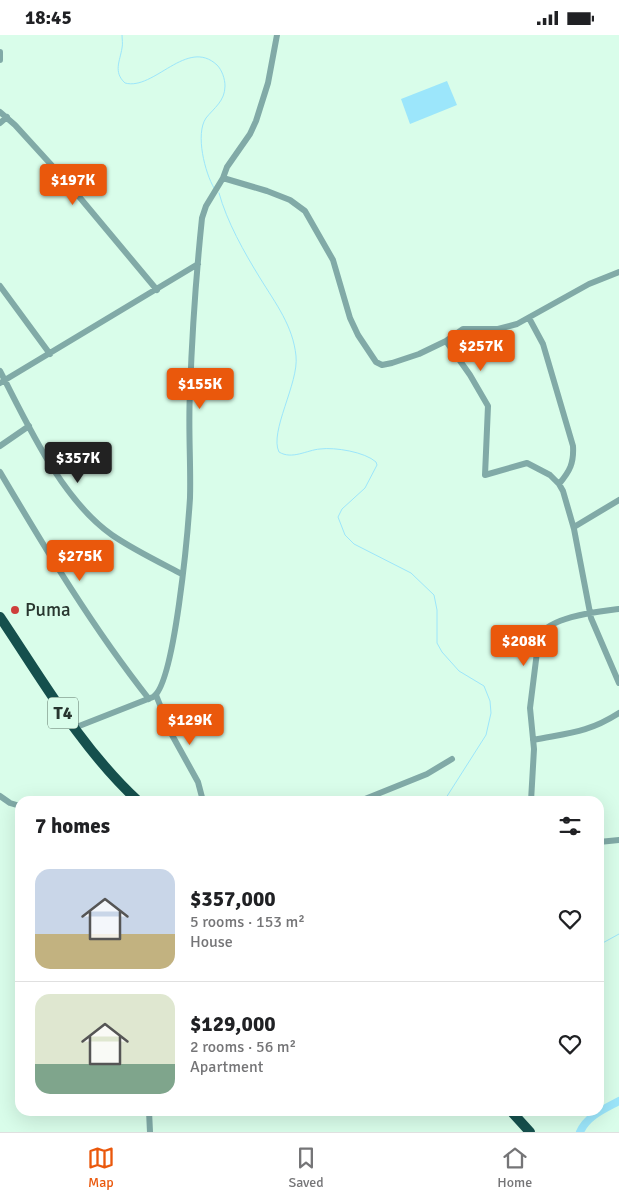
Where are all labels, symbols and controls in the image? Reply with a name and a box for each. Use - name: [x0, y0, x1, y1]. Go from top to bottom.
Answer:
- text: 18:45: [25, 6, 72, 30]
- pin: $197K: [38, 163, 108, 206]
- text: $197K: [51, 170, 95, 190]
- pin: $257K: [446, 329, 516, 372]
- text: $257K: [459, 336, 503, 356]
- pin: $155K: [165, 367, 235, 410]
- text: $155K: [178, 374, 222, 394]
- pin: $357K: [43, 441, 113, 484]
- text: $357K: [56, 448, 100, 468]
- pin: $275K: [45, 539, 115, 582]
- text: $275K: [58, 546, 102, 566]
- place label: Puma: [25, 598, 71, 622]
- marker: Puma: [9, 604, 21, 616]
- pin: $208K: [489, 625, 559, 667]
- text: $208K: [502, 631, 546, 651]
- road number: T4: [48, 697, 78, 729]
- pin: $129K: [155, 703, 225, 746]
- text: $129K: [168, 710, 212, 730]
- icon: filters: [556, 812, 584, 840]
- text: 7 homes: [35, 813, 110, 839]
- text: $357,000: [190, 886, 276, 912]
- icon: home: [75, 889, 135, 949]
- icon: heart: [556, 905, 584, 933]
- text: 5 rooms · 153 m²: [190, 912, 305, 932]
- text: House: [190, 932, 233, 952]
- text: $129,000: [190, 1011, 276, 1037]
- icon: home: [75, 1014, 135, 1074]
- icon: heart: [556, 1030, 584, 1058]
- text: 2 rooms · 56 m²: [190, 1037, 296, 1057]
- text: Apartment: [190, 1057, 263, 1077]
- tab: Map: [87, 1144, 115, 1191]
- tab: Saved: [288, 1144, 324, 1191]
- tab: Home: [497, 1144, 532, 1191]

